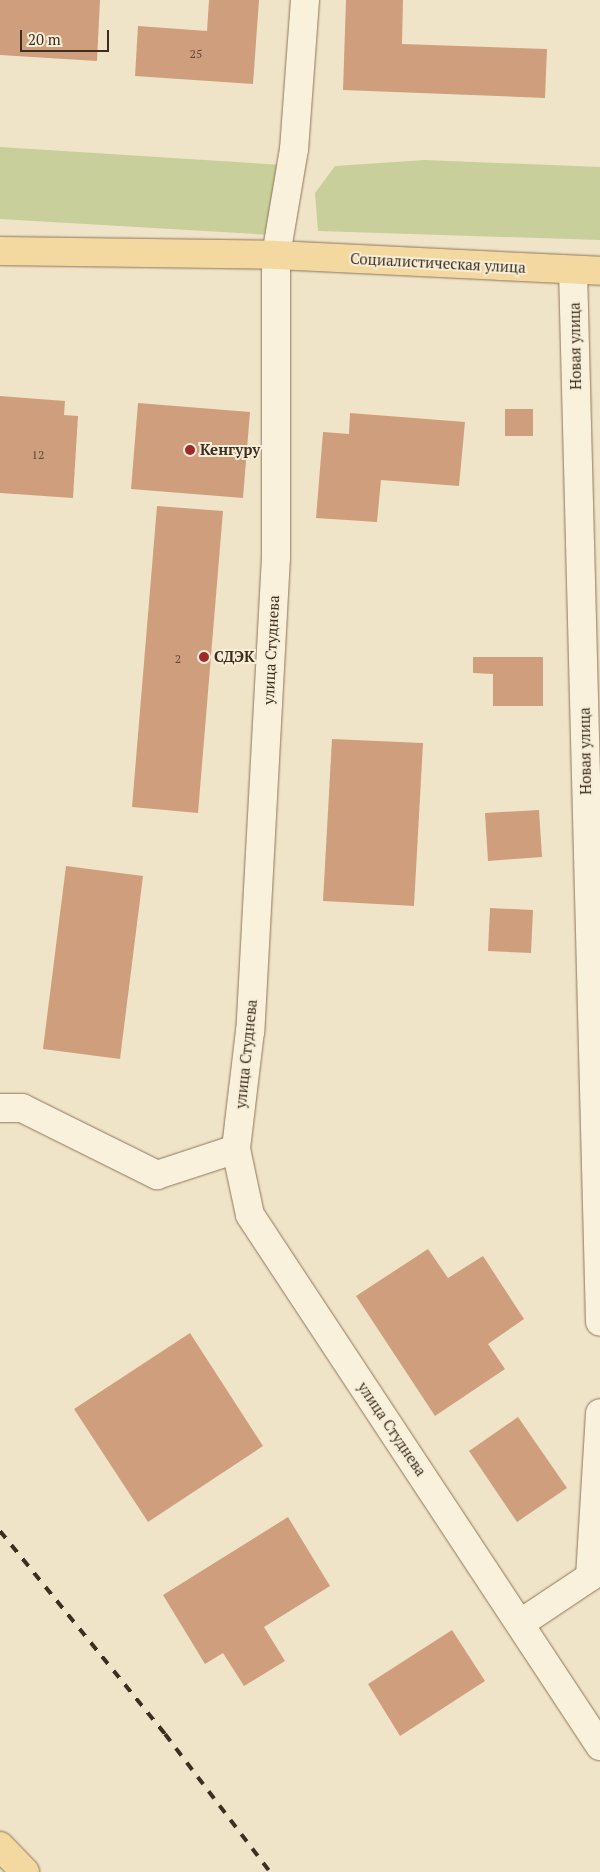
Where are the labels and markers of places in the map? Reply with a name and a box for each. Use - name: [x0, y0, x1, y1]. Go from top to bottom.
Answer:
- place label: Кенгуру: [200, 441, 260, 459]
- marker: Кенгуру: [184, 444, 196, 456]
- place label: СДЭК: [214, 648, 255, 666]
- marker: СДЭК: [198, 651, 210, 663]

